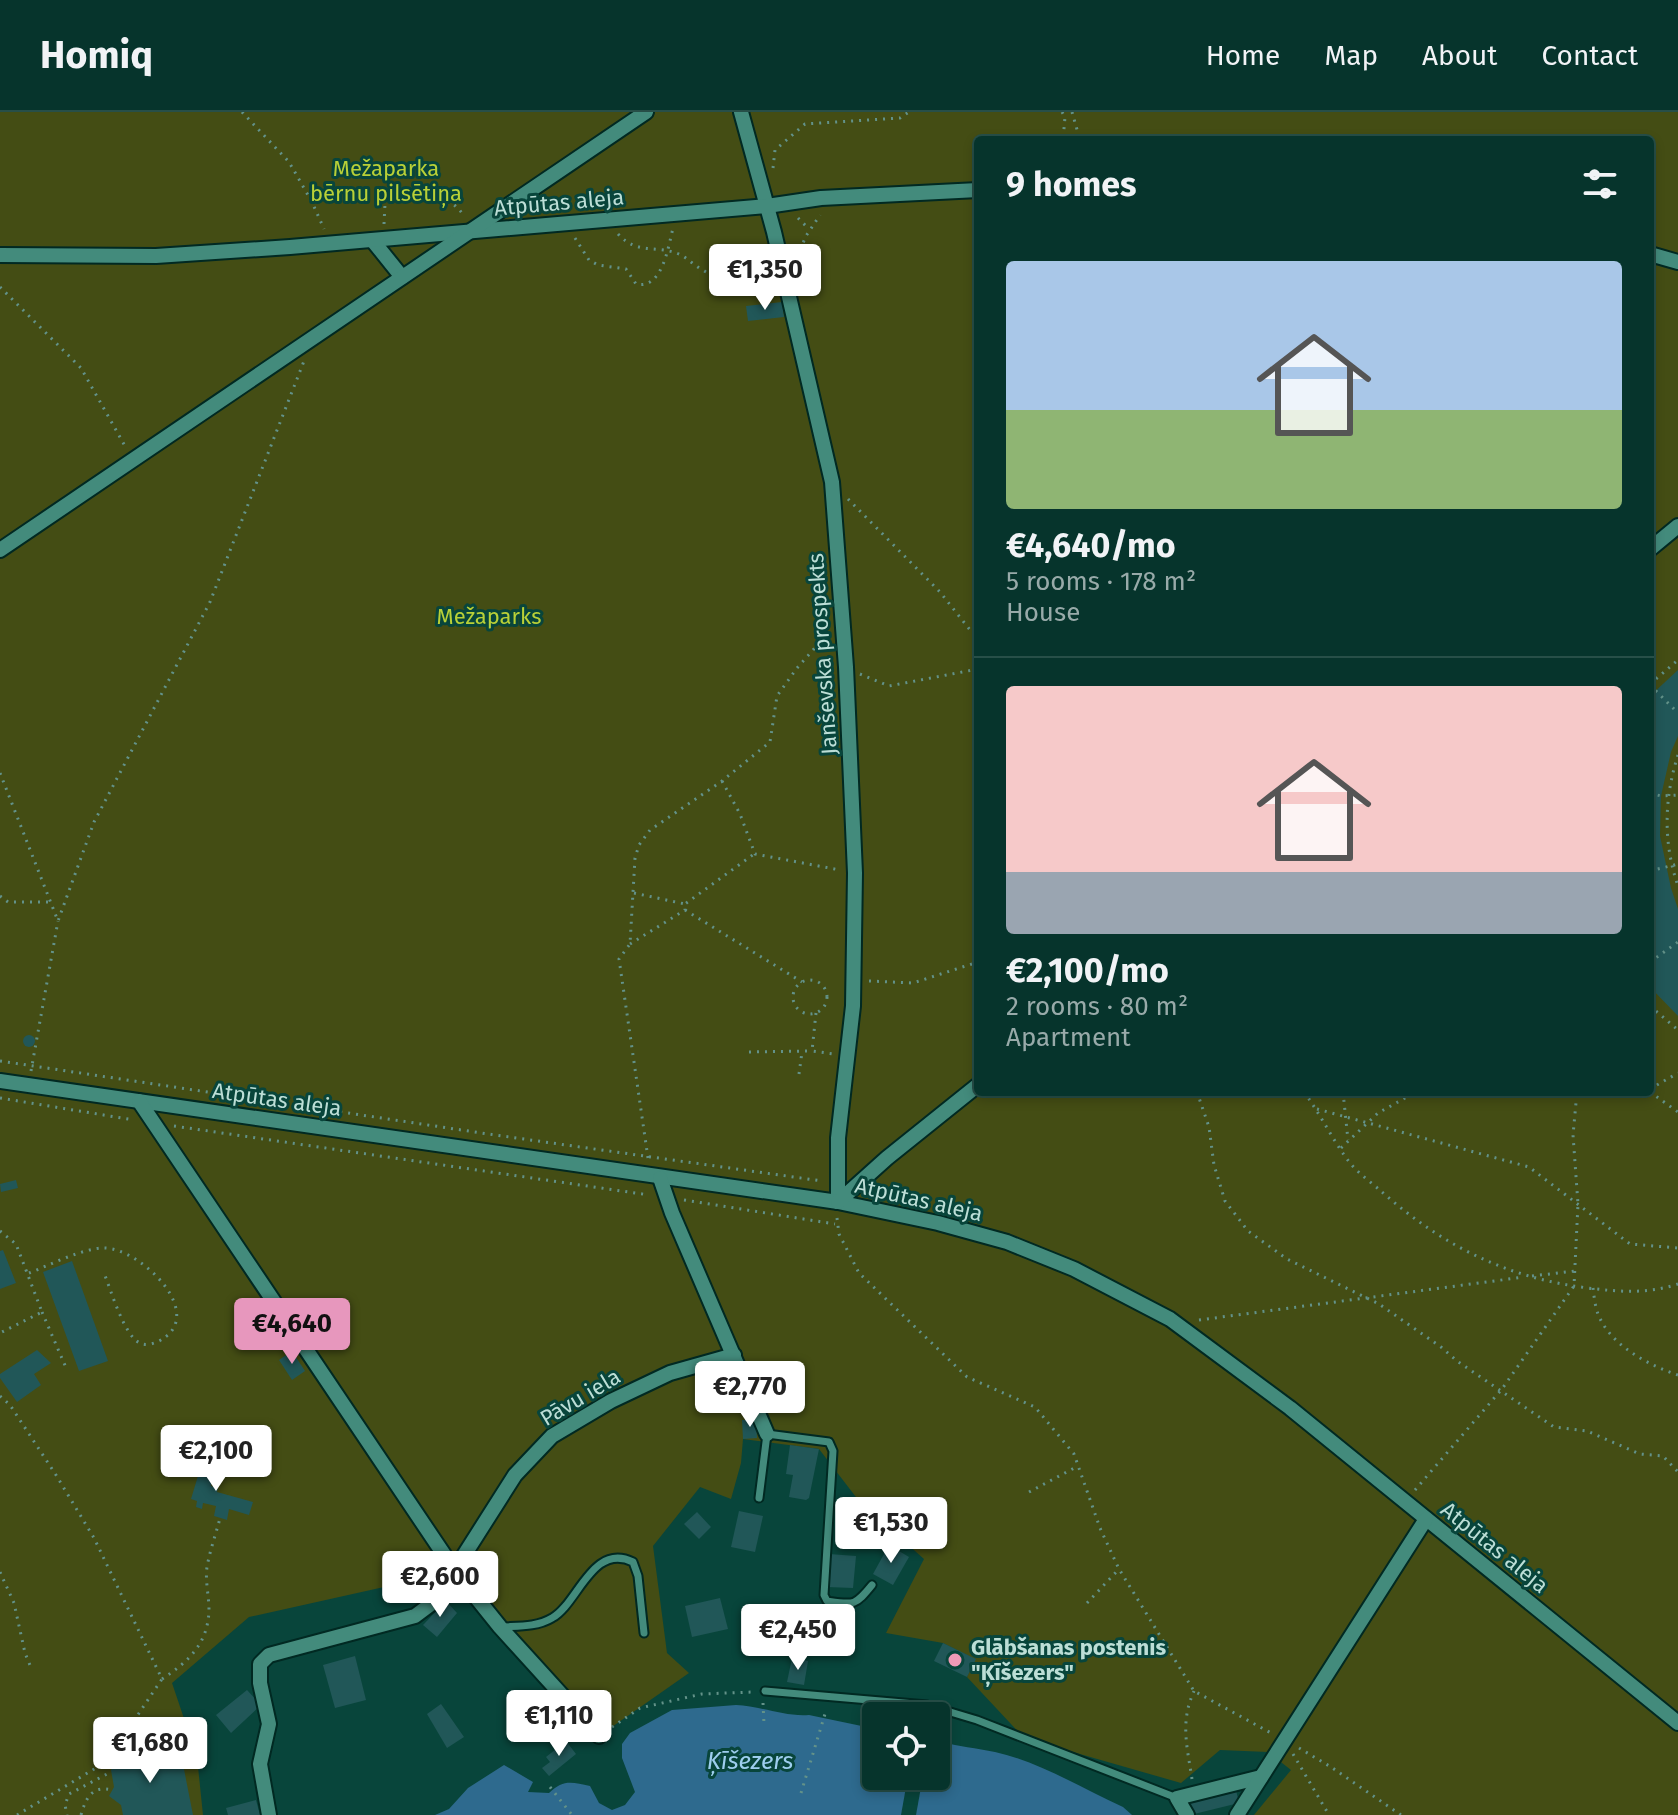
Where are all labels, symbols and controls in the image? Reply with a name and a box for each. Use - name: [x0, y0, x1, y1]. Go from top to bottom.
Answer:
- text: Homiq: [40, 32, 153, 78]
- text: Home: [1206, 39, 1280, 72]
- text: Map: [1324, 39, 1378, 72]
- text: About: [1422, 39, 1497, 72]
- text: Contact: [1541, 39, 1638, 72]
- park label: Mežaparka bērnu pilsētiņa: [310, 155, 462, 208]
- icon: filters: [1578, 162, 1622, 206]
- text: 9 homes: [1006, 164, 1137, 205]
- street label: Atpūtas aleja: [493, 183, 625, 222]
- pin: €1,350: [700, 244, 830, 312]
- text: €1,350: [727, 254, 803, 285]
- icon: home: [1242, 313, 1386, 457]
- text: €4,640/mo: [1006, 525, 1176, 566]
- street label: Janševska prospekts: [802, 552, 843, 756]
- text: 5 rooms · 178 m²: [1006, 566, 1196, 597]
- text: House: [1006, 597, 1080, 628]
- park label: Mežaparks: [437, 603, 541, 630]
- icon: home: [1242, 738, 1386, 882]
- text: €2,100/mo: [1006, 950, 1169, 991]
- text: 2 rooms · 80 m²: [1006, 991, 1188, 1022]
- text: Apartment: [1006, 1022, 1131, 1053]
- street label: Atpūtas aleja: [211, 1077, 343, 1122]
- street label: Atpūtas aleja: [852, 1172, 985, 1227]
- pin: €4,640: [227, 1298, 357, 1366]
- text: €4,640: [252, 1308, 332, 1339]
- pin: €2,770: [685, 1361, 815, 1429]
- street label: Pāvu iela: [535, 1363, 625, 1432]
- text: €2,770: [713, 1371, 787, 1402]
- pin: €2,100: [151, 1425, 281, 1493]
- text: €2,100: [179, 1435, 253, 1466]
- street label: Atpūtas aleja: [1436, 1496, 1554, 1599]
- pin: €1,530: [826, 1497, 956, 1565]
- text: €1,530: [853, 1507, 929, 1538]
- pin: €2,600: [375, 1551, 505, 1619]
- text: €2,600: [400, 1561, 480, 1592]
- pin: €2,450: [733, 1604, 863, 1672]
- text: €2,450: [759, 1614, 837, 1645]
- place label: Glābšanas postenis "Ķīšezers": [971, 1634, 1166, 1687]
- marker: Glābšanas postenis "Ķīšezers": [946, 1651, 964, 1669]
- pin: €1,110: [494, 1690, 624, 1758]
- text: €1,110: [524, 1700, 594, 1731]
- map controls: [862, 1702, 950, 1790]
- button: locate: [862, 1702, 950, 1790]
- pin: €1,680: [85, 1717, 215, 1785]
- text: €1,680: [111, 1727, 189, 1758]
- water label: Ķīšezers: [707, 1747, 793, 1776]

